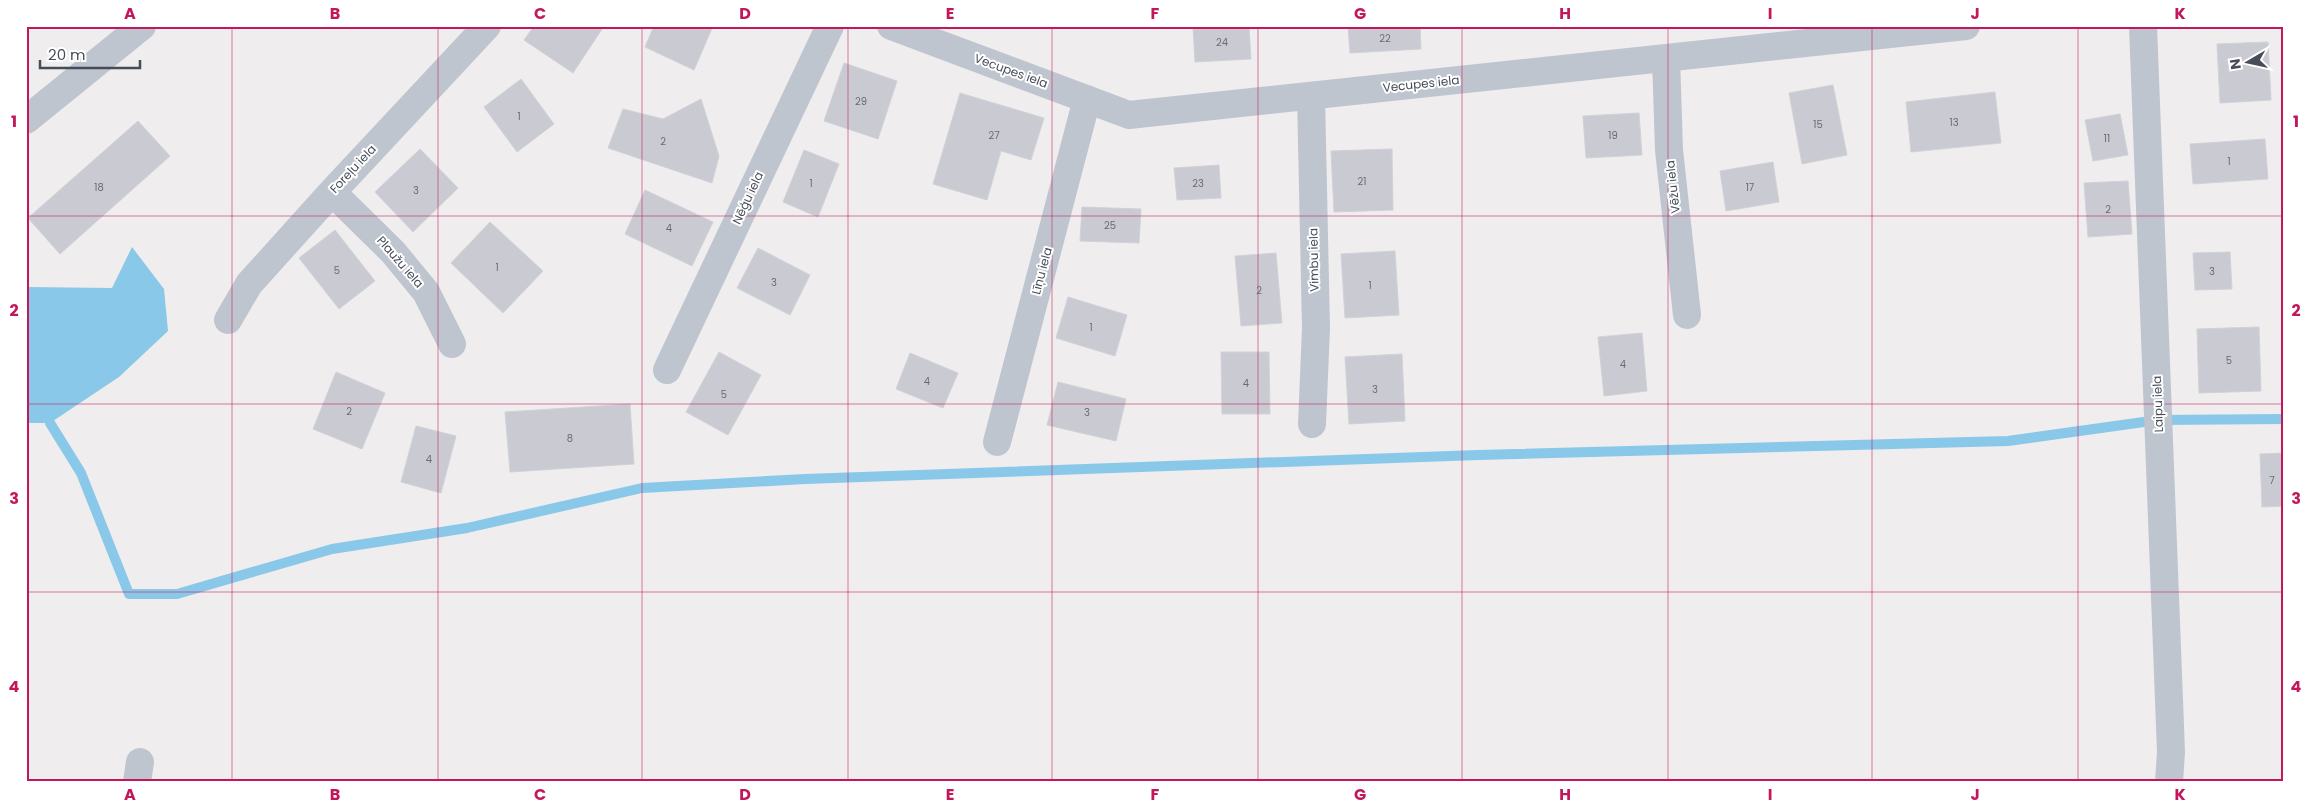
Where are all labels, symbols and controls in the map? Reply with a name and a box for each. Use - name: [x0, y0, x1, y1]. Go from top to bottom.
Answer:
- text: A: [124, 2, 136, 25]
- text: B: [330, 2, 340, 25]
- text: C: [534, 2, 546, 25]
- text: D: [739, 2, 751, 25]
- text: E: [946, 2, 954, 25]
- text: F: [1151, 2, 1160, 25]
- text: G: [1354, 2, 1366, 25]
- text: H: [1559, 2, 1571, 25]
- text: I: [1768, 2, 1772, 25]
- text: J: [1970, 2, 1980, 25]
- text: K: [2174, 2, 2186, 25]
- house number: 22: [1379, 31, 1391, 46]
- house number: 24: [1216, 35, 1228, 50]
- scale bar: [40, 38, 140, 70]
- north arrow: [2222, 38, 2272, 88]
- text: 20 m: [48, 44, 86, 65]
- street label: Vecupes iela: [972, 49, 1050, 92]
- text: N: [2224, 57, 2246, 71]
- street label: Vecupes iela: [1382, 71, 1460, 96]
- house number: 29: [855, 94, 867, 109]
- house number: 1: [517, 109, 521, 124]
- text: 1: [11, 110, 17, 133]
- text: 1: [2293, 110, 2299, 133]
- house number: 13: [1949, 115, 1959, 130]
- house number: 15: [1813, 117, 1823, 132]
- house number: 27: [988, 128, 1000, 143]
- house number: 19: [1608, 128, 1618, 143]
- house number: 11: [2104, 131, 2110, 146]
- house number: 2: [660, 134, 666, 149]
- street label: Foreļu iela: [326, 141, 380, 197]
- house number: 1: [2227, 154, 2231, 169]
- street label: Vēžu iela: [1661, 160, 1684, 214]
- street label: Nēģu iela: [728, 169, 767, 227]
- house number: 21: [1358, 174, 1366, 189]
- house number: 1: [809, 176, 813, 191]
- house number: 23: [1192, 176, 1204, 191]
- house number: 18: [94, 180, 104, 195]
- house number: 17: [1746, 180, 1755, 195]
- house number: 3: [413, 183, 419, 198]
- house number: 2: [2105, 202, 2111, 217]
- house number: 25: [1104, 218, 1116, 233]
- house number: 4: [666, 221, 672, 236]
- street label: Vimbu iela: [1304, 228, 1323, 292]
- street label: Plaužu iela: [373, 232, 428, 291]
- street label: Līņu iela: [1027, 245, 1056, 296]
- house number: 1: [495, 260, 499, 275]
- house number: 5: [334, 263, 340, 278]
- house number: 3: [2209, 264, 2215, 279]
- house number: 3: [771, 275, 777, 290]
- house number: 1: [1368, 278, 1372, 293]
- house number: 2: [1256, 283, 1262, 298]
- text: 2: [9, 299, 19, 322]
- text: 2: [2291, 299, 2301, 322]
- house number: 1: [1089, 320, 1093, 335]
- house number: 5: [2226, 353, 2232, 368]
- house number: 4: [1620, 357, 1626, 372]
- house number: 4: [924, 374, 930, 389]
- street label: Laipu iela: [2148, 375, 2167, 433]
- house number: 4: [1243, 376, 1249, 391]
- house number: 3: [1372, 382, 1378, 397]
- house number: 5: [721, 387, 727, 402]
- house number: 2: [346, 404, 352, 419]
- house number: 3: [1084, 405, 1090, 420]
- house number: 8: [567, 431, 573, 446]
- house number: 4: [426, 452, 432, 467]
- house number: 7: [2269, 473, 2275, 488]
- text: 3: [9, 487, 19, 510]
- text: 3: [2291, 487, 2301, 510]
- text: 4: [9, 675, 20, 698]
- text: 4: [2291, 675, 2302, 698]
- text: A: [124, 783, 136, 806]
- text: B: [330, 783, 340, 806]
- text: C: [534, 783, 546, 806]
- text: D: [739, 783, 751, 806]
- text: E: [946, 783, 954, 806]
- text: F: [1151, 783, 1160, 806]
- text: G: [1354, 783, 1366, 806]
- text: H: [1559, 783, 1571, 806]
- text: I: [1768, 783, 1772, 806]
- text: J: [1970, 783, 1980, 806]
- text: K: [2174, 783, 2186, 806]

